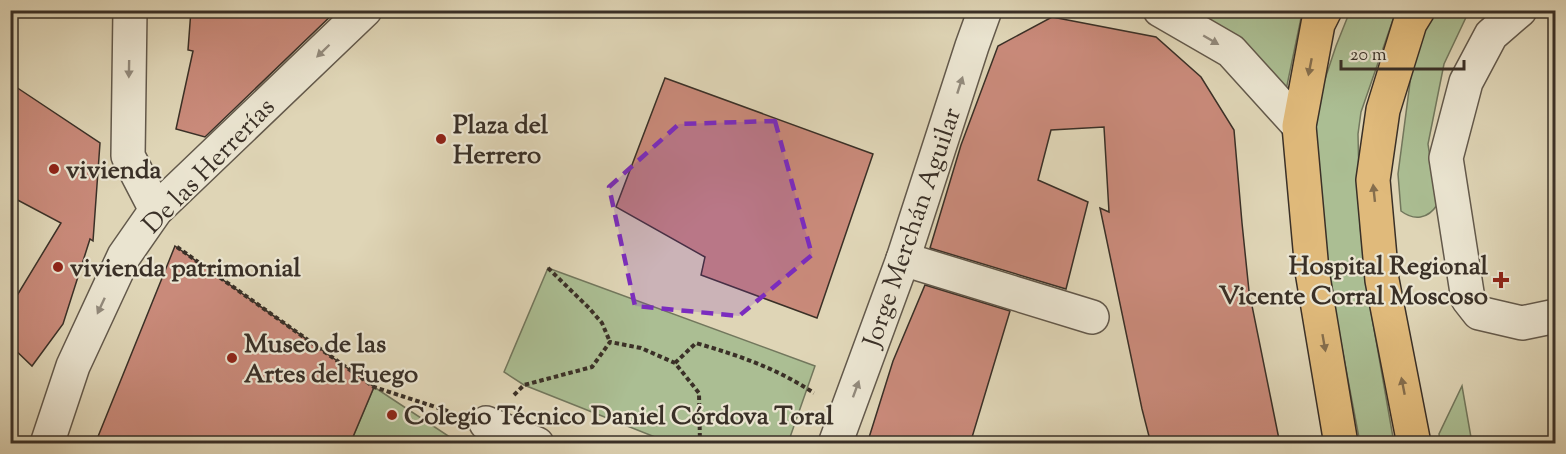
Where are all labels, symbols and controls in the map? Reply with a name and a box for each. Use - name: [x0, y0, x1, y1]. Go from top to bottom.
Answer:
- scale bar: [1341, 33, 1464, 71]
- one-way arrow: [1203, 34, 1219, 45]
- text: 20 m: [1350, 43, 1387, 69]
- one-way arrow: [315, 44, 330, 58]
- one-way arrow: [1305, 58, 1314, 77]
- one-way arrow: [124, 59, 134, 78]
- one-way arrow: [955, 76, 965, 94]
- street label: De las Herrerías: [135, 90, 285, 243]
- street label: Jorge Merchán Aguilar: [854, 103, 972, 354]
- place label: Plaza del Herrero: [453, 108, 549, 175]
- marker: Plaza del Herrero: [434, 132, 448, 146]
- place label: vivienda: [66, 153, 162, 190]
- marker: vivienda: [47, 162, 61, 176]
- one-way arrow: [1369, 184, 1379, 203]
- place label: Hospital Regional Vicente Corral Moscoso: [1219, 249, 1489, 316]
- place label: vivienda patrimonial: [70, 251, 302, 288]
- marker: vivienda patrimonial: [51, 260, 65, 274]
- marker: Hospital Regional Vicente Corral Moscoso: [1492, 271, 1510, 289]
- one-way arrow: [96, 298, 105, 315]
- place label: Museo de las Artes del Fuego: [244, 327, 418, 394]
- one-way arrow: [1320, 334, 1329, 353]
- marker: Museo de las Artes del Fuego: [225, 351, 239, 365]
- one-way arrow: [1398, 376, 1407, 395]
- one-way arrow: [851, 379, 861, 397]
- place label: Colegio Técnico Daniel Córdova Toral: [404, 399, 834, 436]
- marker: Colegio Técnico Daniel Córdova Toral: [385, 408, 399, 422]

